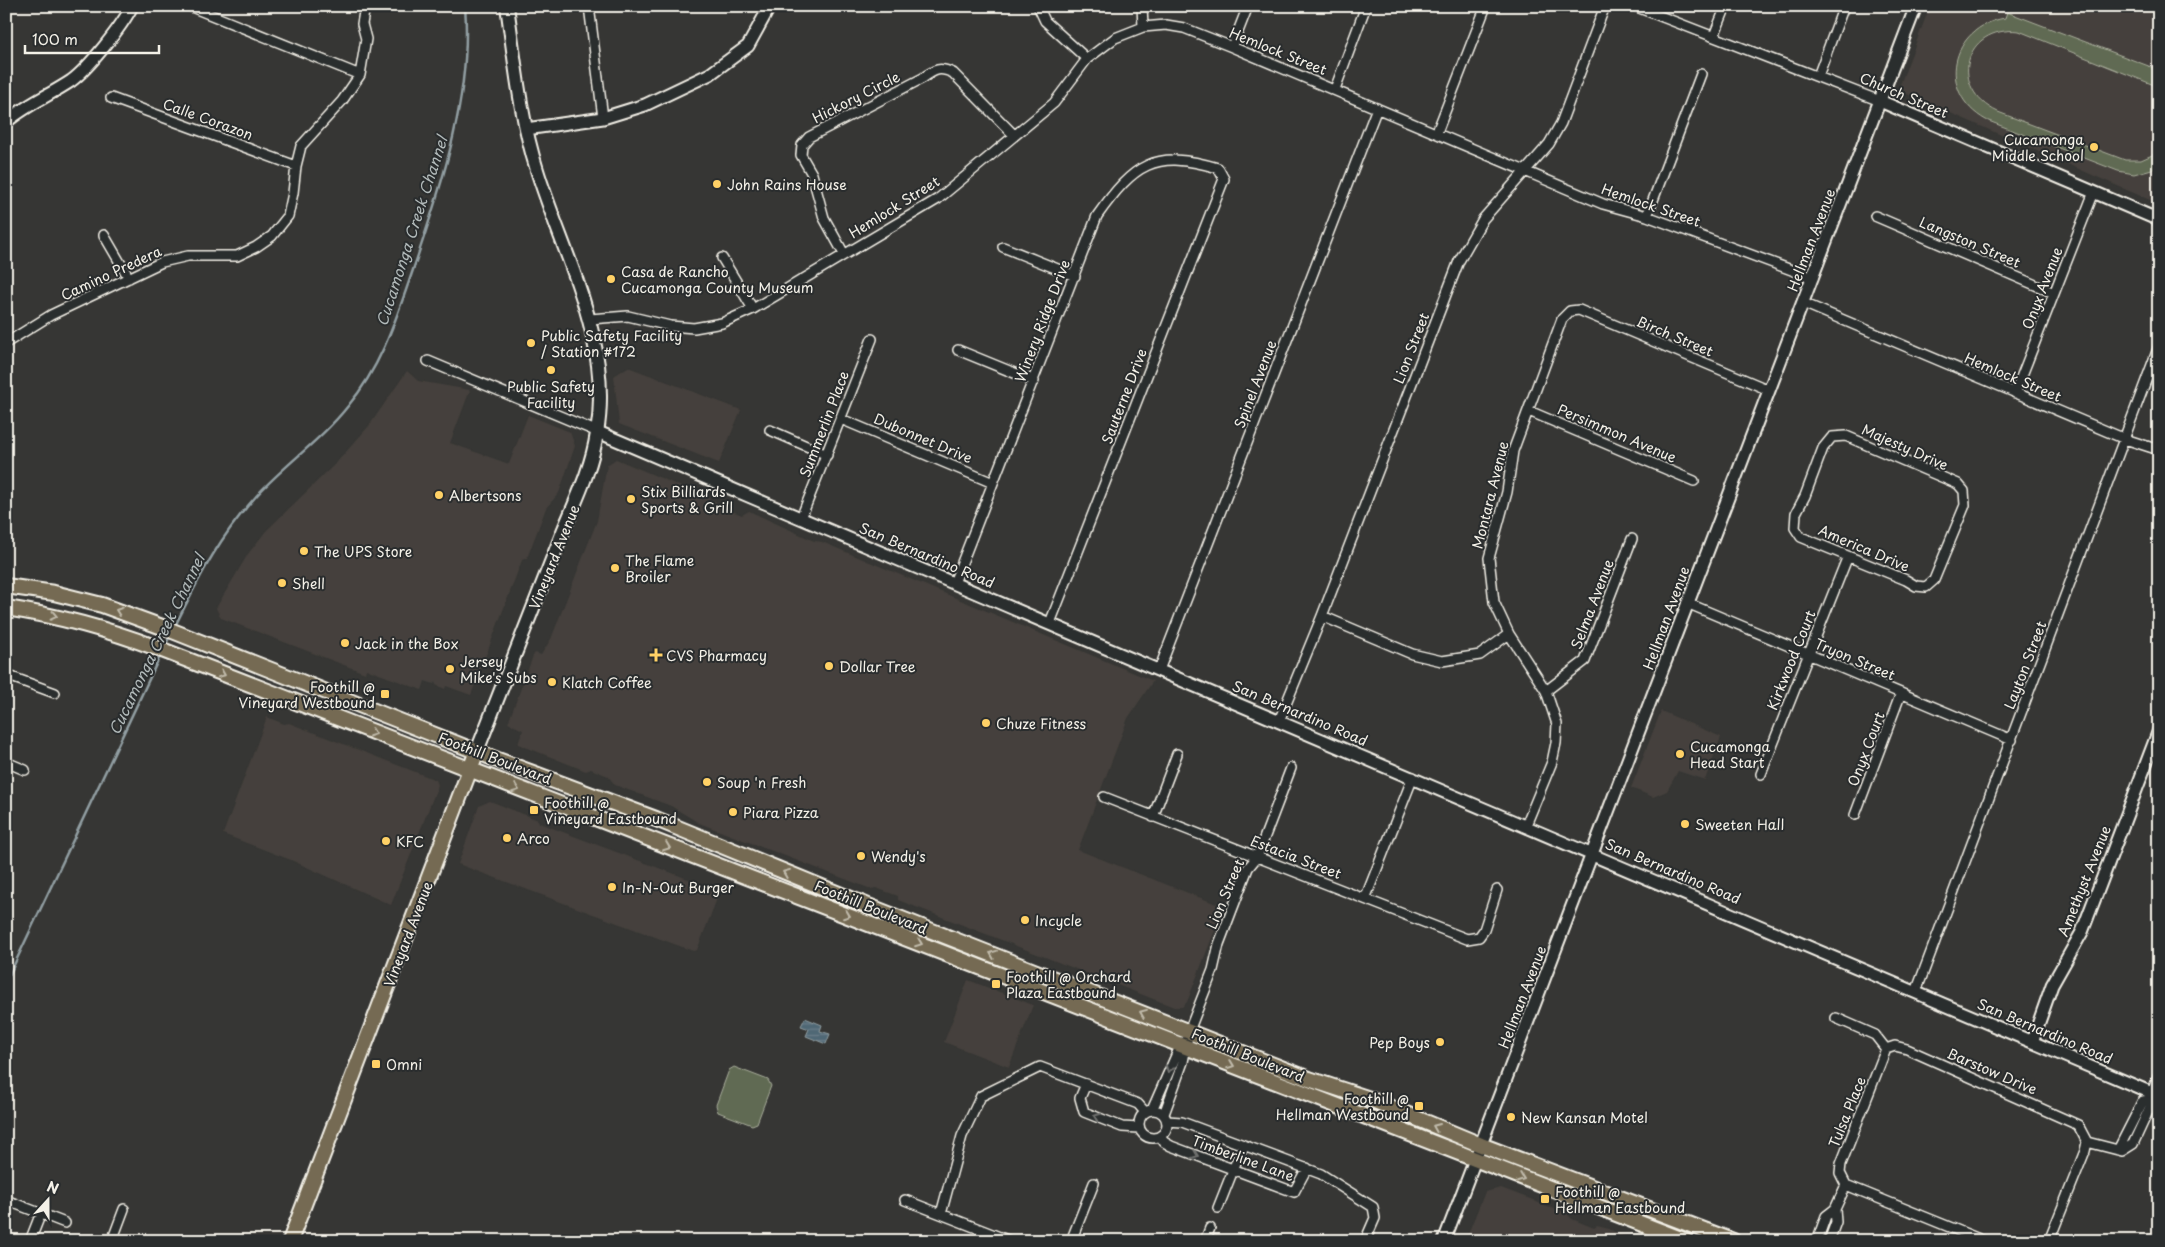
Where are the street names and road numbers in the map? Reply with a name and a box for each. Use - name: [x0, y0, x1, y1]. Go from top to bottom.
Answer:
- street label: Hemlock Street: [1226, 22, 1330, 80]
- street label: Hickory Circle: [808, 66, 904, 128]
- street label: Church Street: [1857, 67, 1952, 123]
- street label: Calle Corazon: [160, 93, 256, 145]
- street label: Hemlock Street: [845, 171, 944, 243]
- street label: Hemlock Street: [1599, 178, 1704, 232]
- street label: Hellman Avenue: [1782, 185, 1840, 295]
- street label: Langston Street: [1916, 211, 2024, 273]
- street label: Camino Predera: [57, 240, 165, 306]
- street label: Onyx Avenue: [2017, 243, 2067, 332]
- street label: Winery Ridge Drive: [1009, 257, 1075, 385]
- street label: Lion Street: [1388, 309, 1434, 386]
- street label: Birch Street: [1633, 310, 1717, 362]
- street label: Spinel Avenue: [1229, 337, 1282, 431]
- street label: Sauterne Drive: [1096, 345, 1152, 447]
- street label: Hemlock Street: [1961, 347, 2065, 407]
- street label: Summerlin Place: [794, 367, 854, 480]
- street label: Persimmon Avenue: [1554, 398, 1680, 468]
- street label: Dubonnet Drive: [870, 408, 976, 468]
- street label: Majesty Drive: [1858, 419, 1952, 475]
- street label: Montara Avenue: [1466, 439, 1514, 551]
- street label: Vineyard Avenue: [523, 501, 585, 613]
- street label: San Bernardino Road: [856, 517, 998, 593]
- street label: America Drive: [1815, 519, 1913, 577]
- street label: Selma Avenue: [1565, 556, 1619, 652]
- street label: Hellman Avenue: [1638, 563, 1694, 673]
- street label: Kirkwood Court: [1761, 607, 1821, 713]
- street label: Layton Street: [1999, 618, 2052, 712]
- street label: Tryon Street: [1812, 633, 1899, 685]
- street label: San Bernardino Road: [1229, 675, 1371, 751]
- street label: Onyx Court: [1842, 708, 1890, 789]
- street label: Foothill Boulevard: [435, 727, 555, 789]
- street label: Amethyst Avenue: [2052, 822, 2116, 940]
- street label: Estacia Street: [1247, 830, 1345, 884]
- street label: San Bernardino Road: [1602, 833, 1744, 909]
- street label: Lion Street: [1201, 855, 1249, 932]
- street label: Foothill Boulevard: [811, 875, 931, 939]
- street label: Vineyard Avenue: [378, 878, 438, 990]
- street label: Hellman Avenue: [1493, 942, 1551, 1052]
- street label: San Bernardino Road: [1974, 993, 2116, 1069]
- street label: Foothill Boulevard: [1188, 1023, 1308, 1087]
- street label: Barstow Drive: [1944, 1043, 2040, 1099]
- street label: Tulsa Place: [1823, 1073, 1871, 1151]
- street label: Timberline Lane: [1189, 1130, 1297, 1186]

